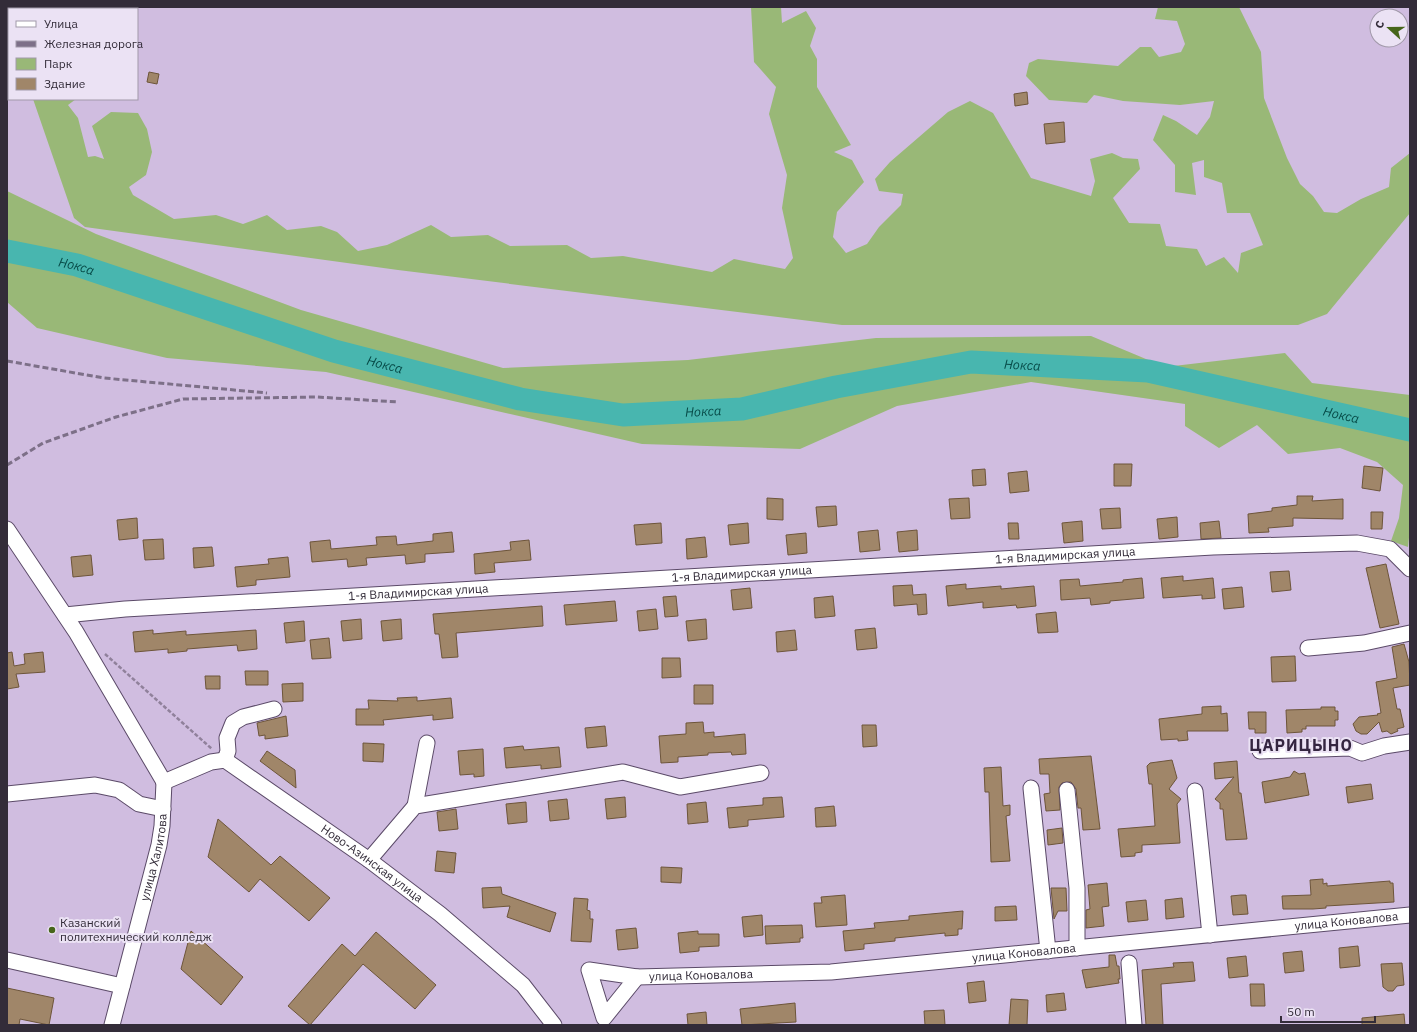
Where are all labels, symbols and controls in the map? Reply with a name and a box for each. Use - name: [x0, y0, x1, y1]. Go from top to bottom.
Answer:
- legend: [8, 8, 138, 100]
- north arrow: [1369, 8, 1409, 48]
- text: Улица: [44, 16, 78, 31]
- text: С: [1372, 19, 1387, 30]
- text: Железная дорога: [44, 36, 144, 51]
- text: Парк: [44, 56, 73, 71]
- text: Здание: [44, 76, 86, 91]
- water label: Нокса: [57, 253, 97, 279]
- water label: Нокса: [365, 352, 405, 377]
- water label: Нокса: [1004, 356, 1041, 375]
- water label: Нокса: [685, 402, 722, 421]
- water label: Нокса: [1321, 403, 1361, 427]
- street label: 1-я Владимирская улица: [995, 543, 1136, 566]
- street label: 1-я Владимирская улица: [671, 562, 813, 585]
- street label: 1-я Владимирская улица: [348, 580, 489, 603]
- district label: ЦАРИЦЫНО: [1249, 735, 1353, 755]
- street label: улица Халитова: [137, 813, 170, 902]
- street label: Ново-Азинская улица: [318, 821, 427, 906]
- street label: улица Коновалова: [1294, 908, 1399, 933]
- place label: Казанский политехнический колледж: [60, 915, 212, 944]
- marker: Казанский политехнический колледж: [47, 925, 57, 935]
- street label: улица Коновалова: [971, 940, 1077, 965]
- street label: улица Коновалова: [649, 966, 754, 984]
- scale bar: [1281, 998, 1375, 1024]
- text: 50 m: [1287, 1004, 1315, 1019]

